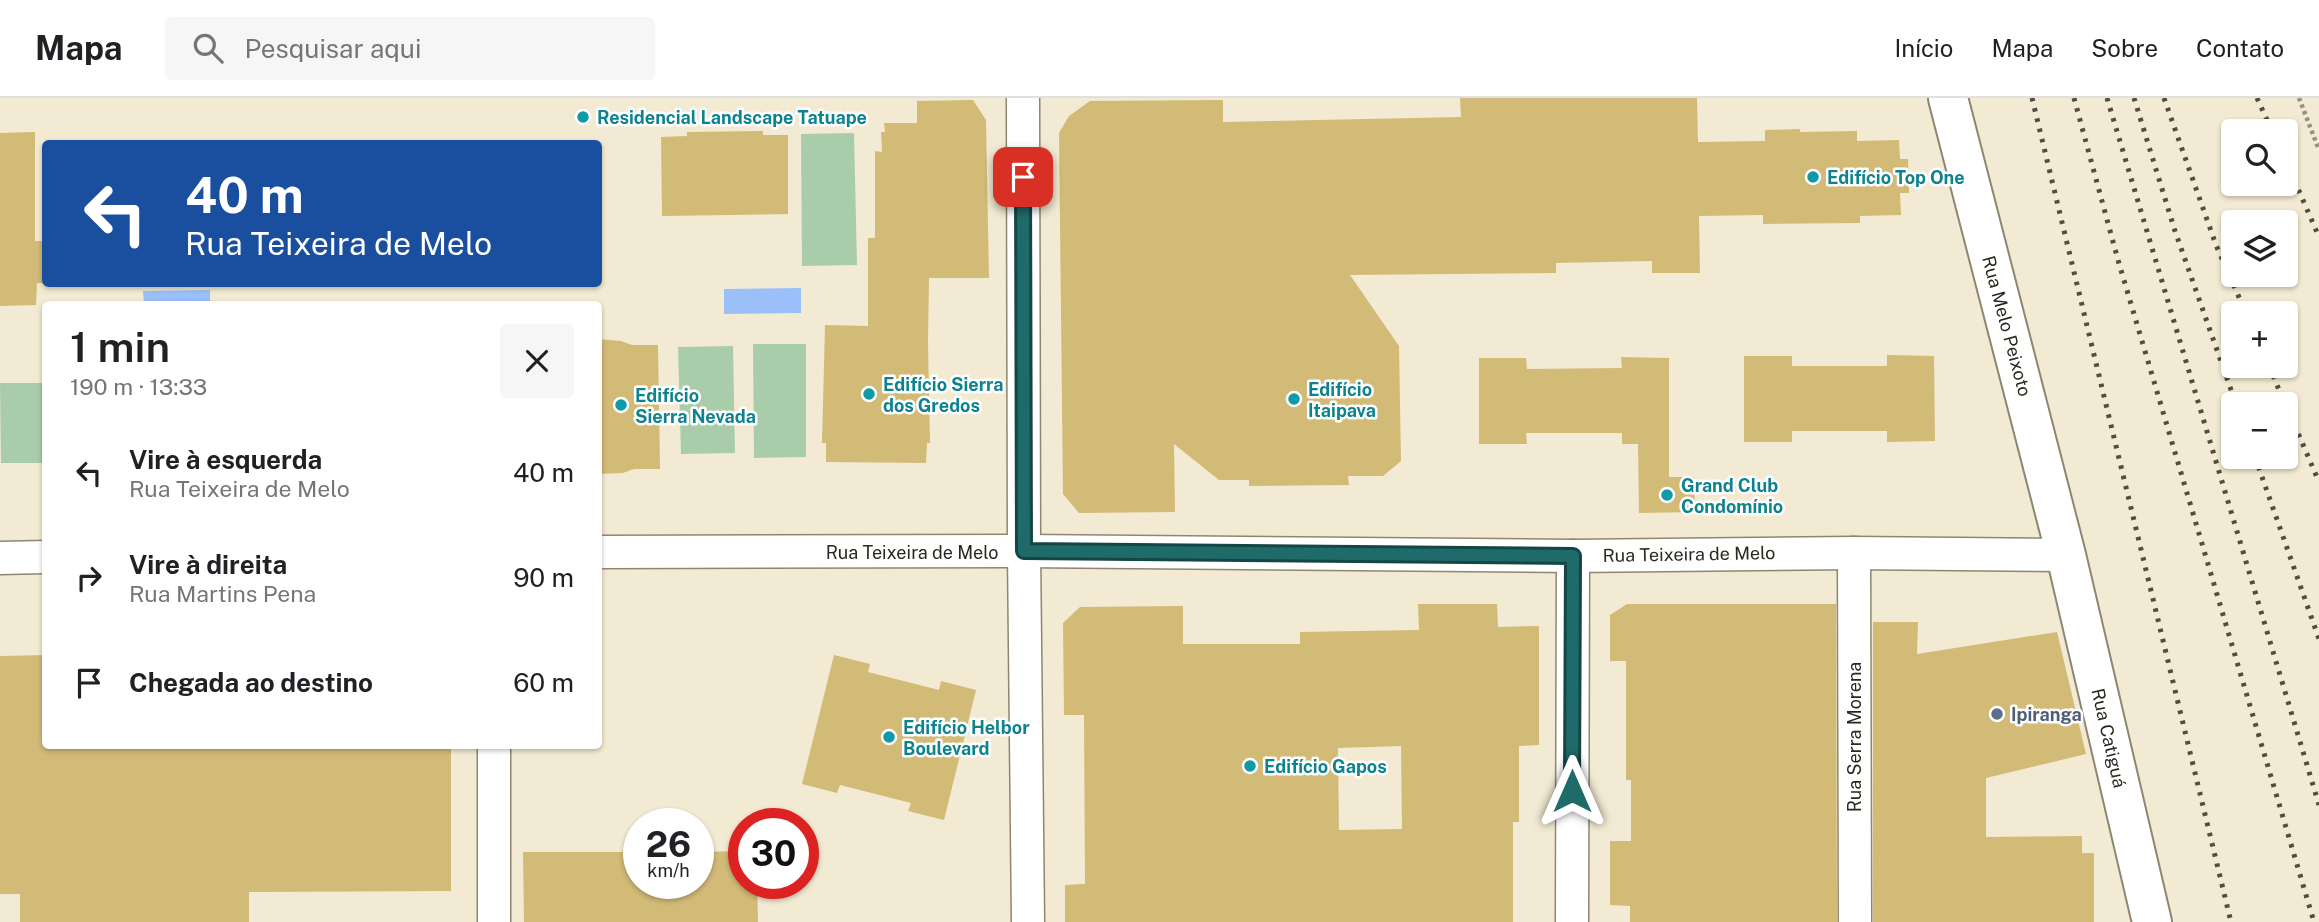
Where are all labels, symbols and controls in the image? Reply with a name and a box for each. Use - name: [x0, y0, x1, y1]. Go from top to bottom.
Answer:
- search box: [165, 17, 655, 80]
- text: Mapa: [35, 29, 123, 67]
- icon: search: [189, 29, 227, 67]
- text: Pesquisar aqui: [245, 33, 421, 64]
- text: Início: [1895, 34, 1953, 62]
- text: Mapa: [1991, 34, 2053, 62]
- text: Sobre: [2091, 34, 2158, 62]
- text: Contato: [2196, 34, 2284, 62]
- place label: Residencial Landscape Tatuape: [597, 107, 867, 128]
- marker: Residencial Landscape Tatuape: [575, 109, 591, 125]
- map controls: [2221, 119, 2298, 469]
- button: search: [2221, 119, 2298, 196]
- pin: [993, 147, 1053, 207]
- icon: arrive: [1004, 158, 1042, 196]
- text: 40 m: [185, 166, 304, 224]
- place label: Edifício Top One: [1827, 167, 1965, 188]
- icon: left: [70, 168, 161, 259]
- marker: Edifício Top One: [1805, 169, 1821, 185]
- button: layers: [2221, 210, 2298, 287]
- text: Rua Teixeira de Melo: [185, 225, 492, 262]
- street label: Rua Melo Peixoto: [1978, 253, 2036, 399]
- button: +: [2221, 301, 2298, 378]
- text: 1 min: [70, 322, 170, 371]
- button: close: [500, 324, 574, 398]
- text: 190 m · 13:33: [70, 373, 207, 400]
- place label: Edifício Sierra dos Gredos: [883, 374, 1004, 416]
- place label: Edifício Itaipava: [1308, 379, 1376, 421]
- place label: Edifício Sierra Nevada: [635, 385, 756, 427]
- marker: Edifício Sierra dos Gredos: [861, 386, 877, 402]
- marker: Edifício Itaipava: [1286, 391, 1302, 407]
- button: −: [2221, 392, 2298, 469]
- marker: Edifício Sierra Nevada: [613, 397, 629, 413]
- text: Vire à esquerda: [129, 444, 322, 475]
- icon: left: [70, 454, 108, 492]
- text: 40 m: [513, 457, 574, 488]
- text: Rua Teixeira de Melo: [129, 475, 350, 502]
- place label: Grand Club Condomínio: [1681, 475, 1783, 517]
- marker: Grand Club Condomínio: [1659, 487, 1675, 503]
- street label: Rua Teixeira de Melo: [826, 542, 998, 563]
- street label: Rua Teixeira de Melo: [1602, 542, 1776, 566]
- text: Vire à direita: [129, 549, 287, 580]
- icon: right: [70, 559, 108, 597]
- text: 90 m: [513, 562, 574, 593]
- text: Rua Martins Pena: [129, 580, 316, 607]
- street label: Rua Serra Morena: [1844, 662, 1865, 812]
- icon: arrive: [70, 664, 108, 702]
- text: Chegada ao destino: [129, 667, 373, 698]
- text: 60 m: [513, 667, 574, 698]
- street label: Rua Catiguá: [2087, 686, 2131, 790]
- place label: Ipiranga: [2011, 704, 2082, 725]
- marker: Ipiranga: [1989, 706, 2005, 722]
- place label: Edifício Helbor Boulevard: [903, 717, 1030, 759]
- marker: Edifício Helbor Boulevard: [881, 729, 897, 745]
- position arrow: [1535, 754, 1609, 828]
- place label: Edifício Gapos: [1264, 756, 1387, 777]
- marker: Edifício Gapos: [1242, 758, 1258, 774]
- speed limit sign: 30: [728, 808, 819, 899]
- text: 26: [646, 824, 691, 865]
- text: km/h: [647, 860, 690, 881]

